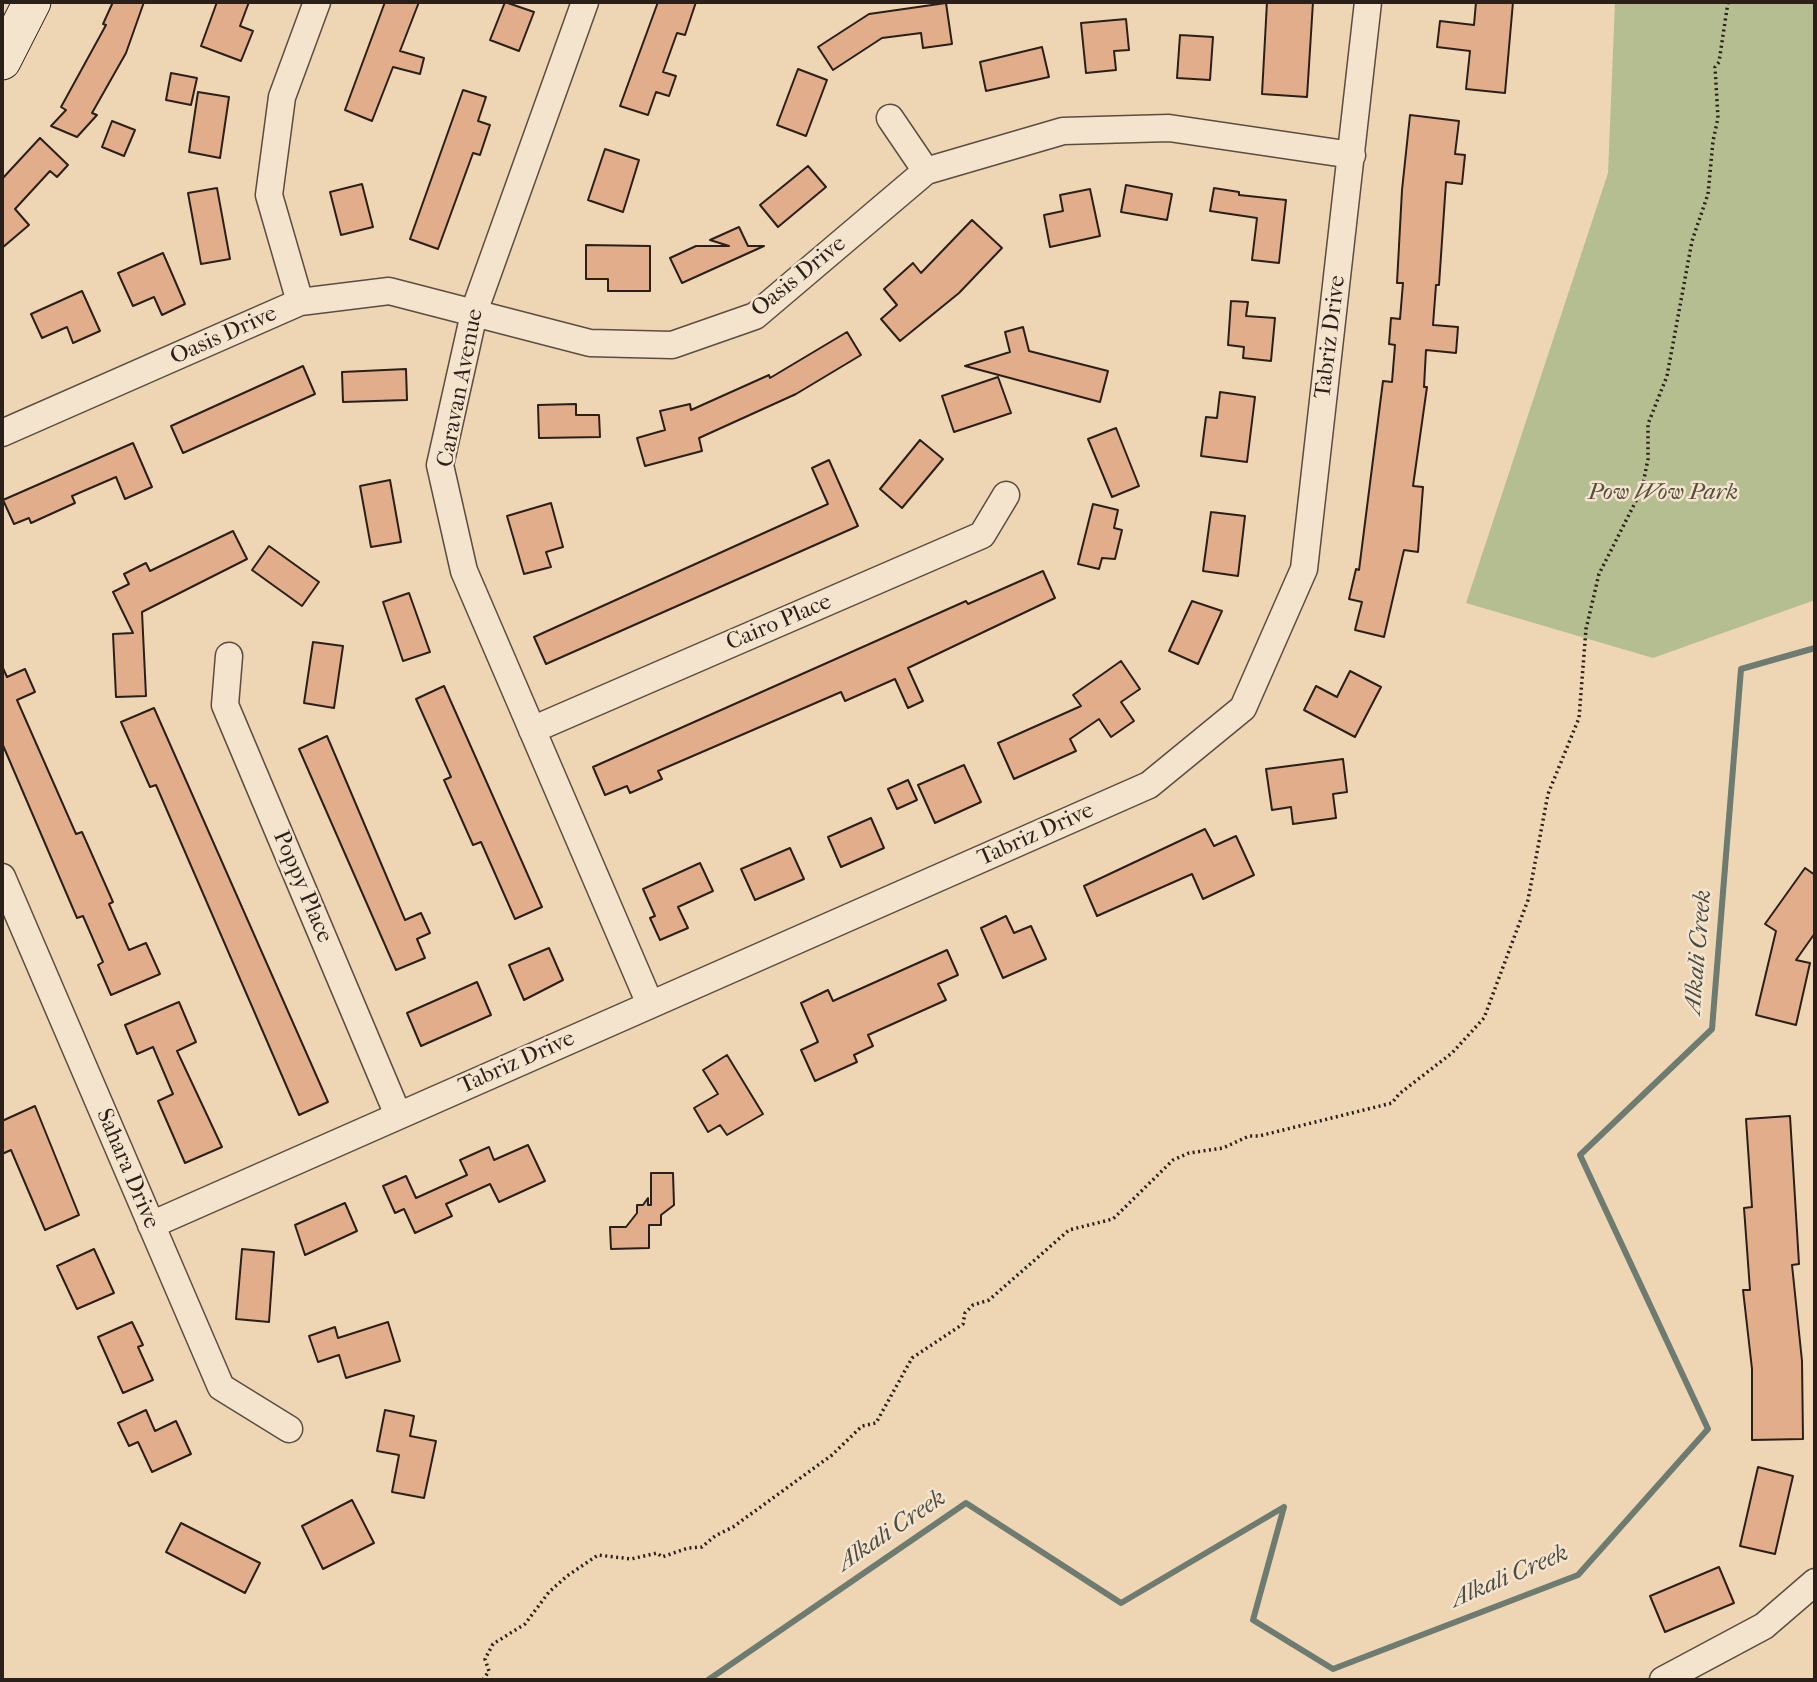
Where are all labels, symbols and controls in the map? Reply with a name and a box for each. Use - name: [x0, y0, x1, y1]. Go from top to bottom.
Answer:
- street label: Oasis Drive: [746, 230, 852, 324]
- street label: Tabriz Drive: [1310, 274, 1352, 400]
- street label: Oasis Drive: [166, 300, 282, 372]
- street label: Caravan Avenue: [432, 307, 490, 469]
- park label: Pow Wow Park: [1588, 479, 1738, 507]
- street label: Cairo Place: [722, 589, 836, 657]
- street label: Tabriz Drive: [974, 797, 1098, 873]
- street label: Poppy Place: [266, 827, 338, 947]
- water label: Alkali Creek: [1679, 889, 1719, 1015]
- street label: Tabriz Drive: [455, 1025, 579, 1101]
- street label: Sahara Drive: [89, 1105, 165, 1233]
- water label: Alkali Creek: [832, 1484, 952, 1578]
- water label: Alkali Creek: [1447, 1539, 1573, 1615]

